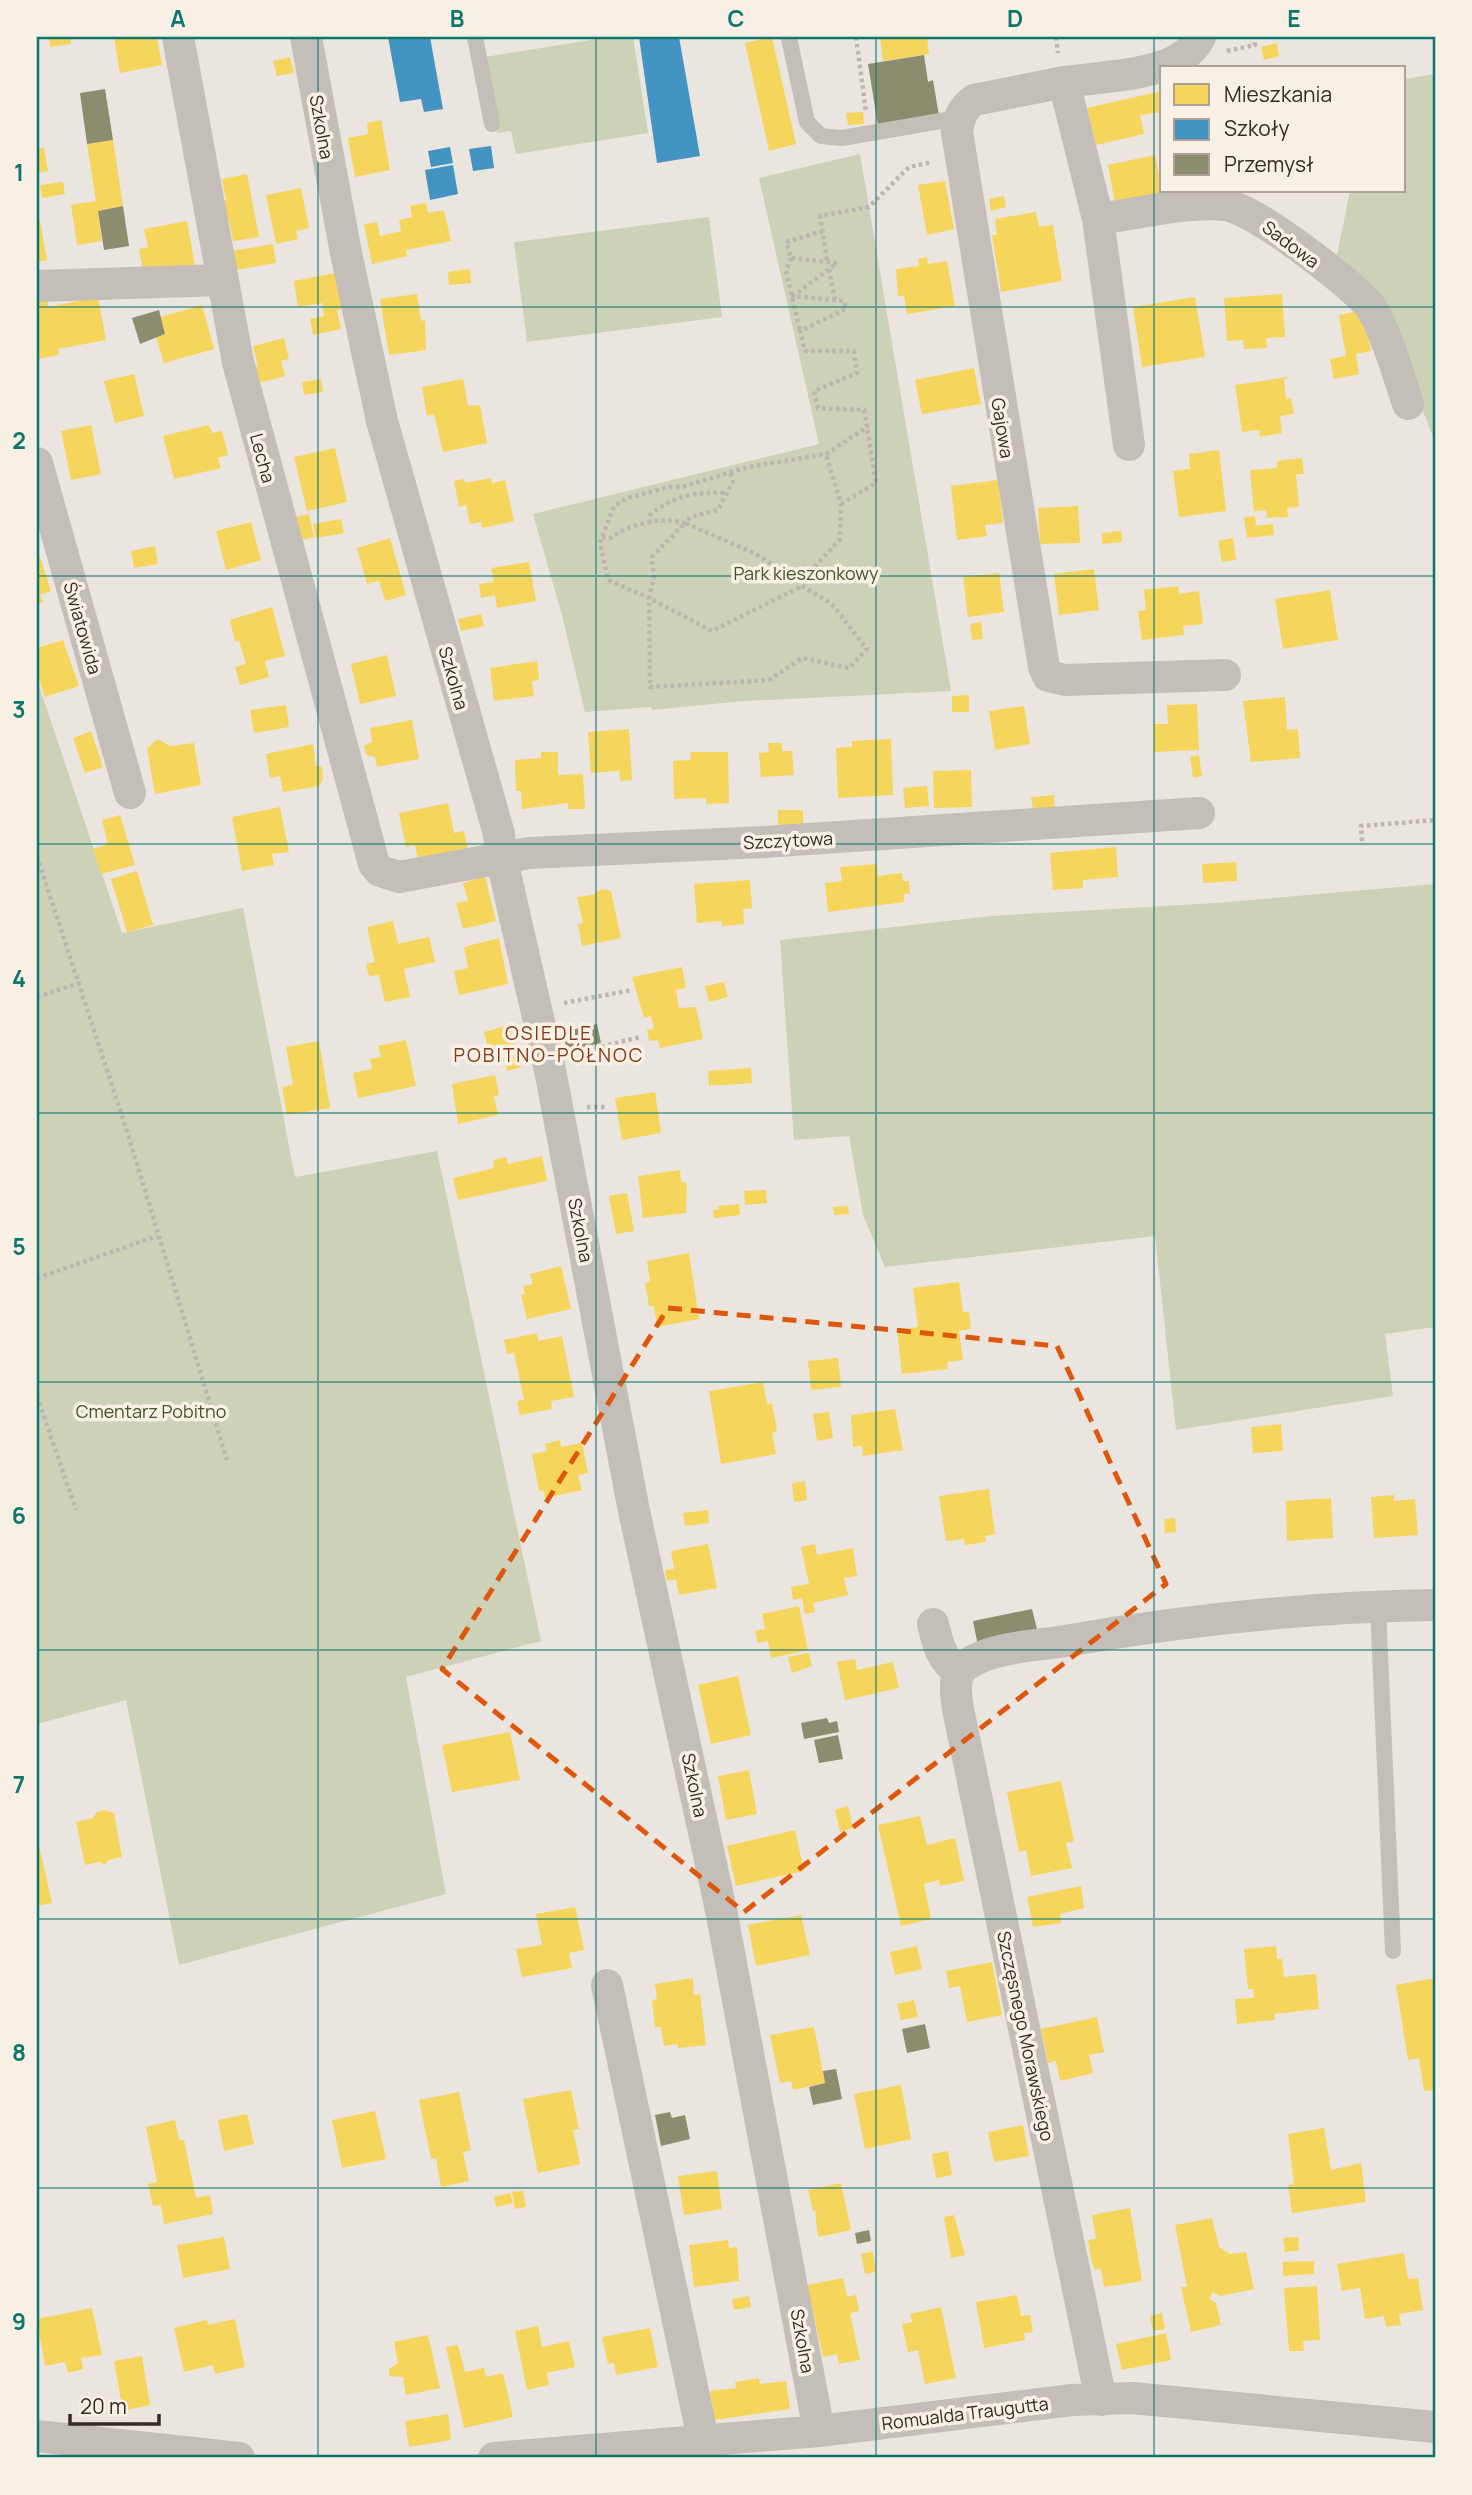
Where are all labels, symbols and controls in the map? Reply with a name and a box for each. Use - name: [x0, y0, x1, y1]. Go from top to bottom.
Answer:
- text: A: [170, 2, 186, 34]
- text: B: [450, 2, 464, 34]
- text: C: [728, 2, 745, 34]
- text: D: [1007, 2, 1023, 34]
- text: E: [1287, 2, 1301, 34]
- legend: [1160, 66, 1406, 192]
- text: Mieszkania: [1224, 80, 1332, 108]
- street label: Szkolna: [305, 93, 339, 161]
- text: Szkoły: [1224, 114, 1290, 142]
- text: Przemysł: [1224, 150, 1314, 178]
- text: 1: [14, 156, 24, 188]
- street label: Sadowa: [1258, 215, 1324, 273]
- street label: Gajowa: [986, 396, 1020, 460]
- text: 2: [12, 424, 26, 456]
- street label: Lecha: [245, 431, 281, 485]
- park label: Park kieszonkowy: [734, 561, 879, 585]
- street label: Światowida: [58, 579, 108, 677]
- street label: Szkolna: [434, 643, 474, 713]
- text: 3: [12, 693, 26, 725]
- street label: Szczytowa: [743, 826, 833, 854]
- text: 4: [12, 962, 26, 994]
- district label: OSIEDLE POBITNO-PÓŁNOC: [454, 1020, 644, 1068]
- street label: Szkolna: [563, 1196, 599, 1264]
- text: 5: [12, 1230, 26, 1262]
- park label: Cmentarz Pobitno: [76, 1399, 226, 1423]
- text: 6: [12, 1499, 26, 1531]
- street label: Szkolna: [677, 1751, 713, 1819]
- text: 7: [13, 1768, 25, 1800]
- street label: Szczęsnego Morawskiego: [992, 1929, 1060, 2143]
- text: 8: [12, 2036, 26, 2068]
- text: 9: [12, 2305, 26, 2337]
- street label: Szkolna: [786, 2307, 820, 2375]
- scale bar: [70, 2383, 159, 2427]
- street label: Romualda Traugutta: [880, 2391, 1050, 2435]
- text: 20 m: [80, 2392, 127, 2420]

